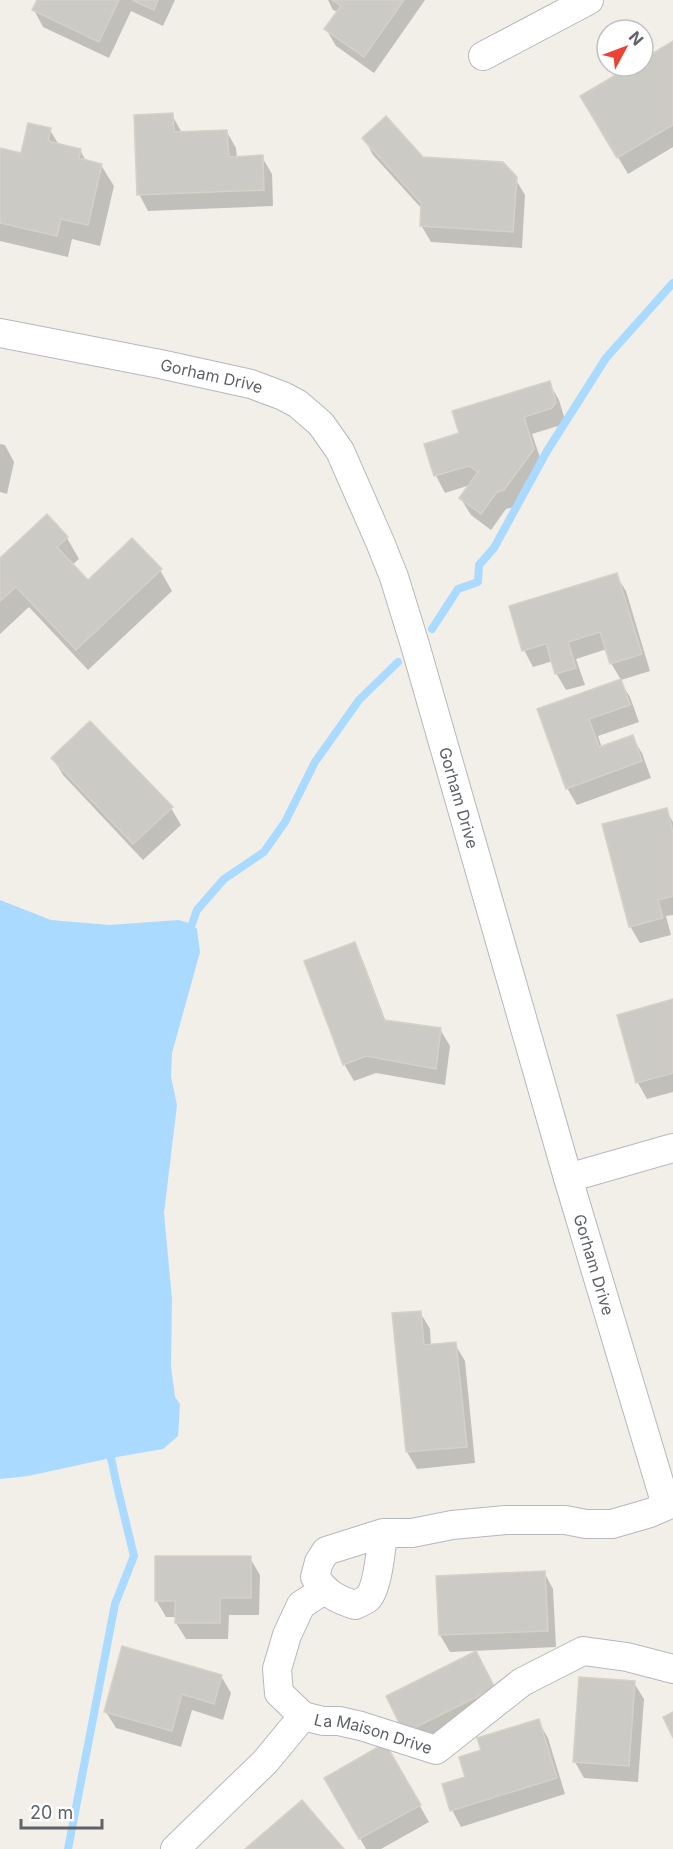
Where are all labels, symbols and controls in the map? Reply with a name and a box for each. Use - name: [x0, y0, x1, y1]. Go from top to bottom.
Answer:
- north arrow: [595, 18, 655, 78]
- text: N: [625, 27, 648, 49]
- street label: Gorham Drive: [159, 354, 266, 398]
- street label: Gorham Drive: [435, 745, 483, 851]
- street label: Gorham Drive: [569, 1212, 619, 1318]
- street label: La Maison Drive: [312, 1709, 435, 1758]
- scale bar: [21, 1792, 102, 1830]
- text: 20 m: [30, 1802, 73, 1823]

